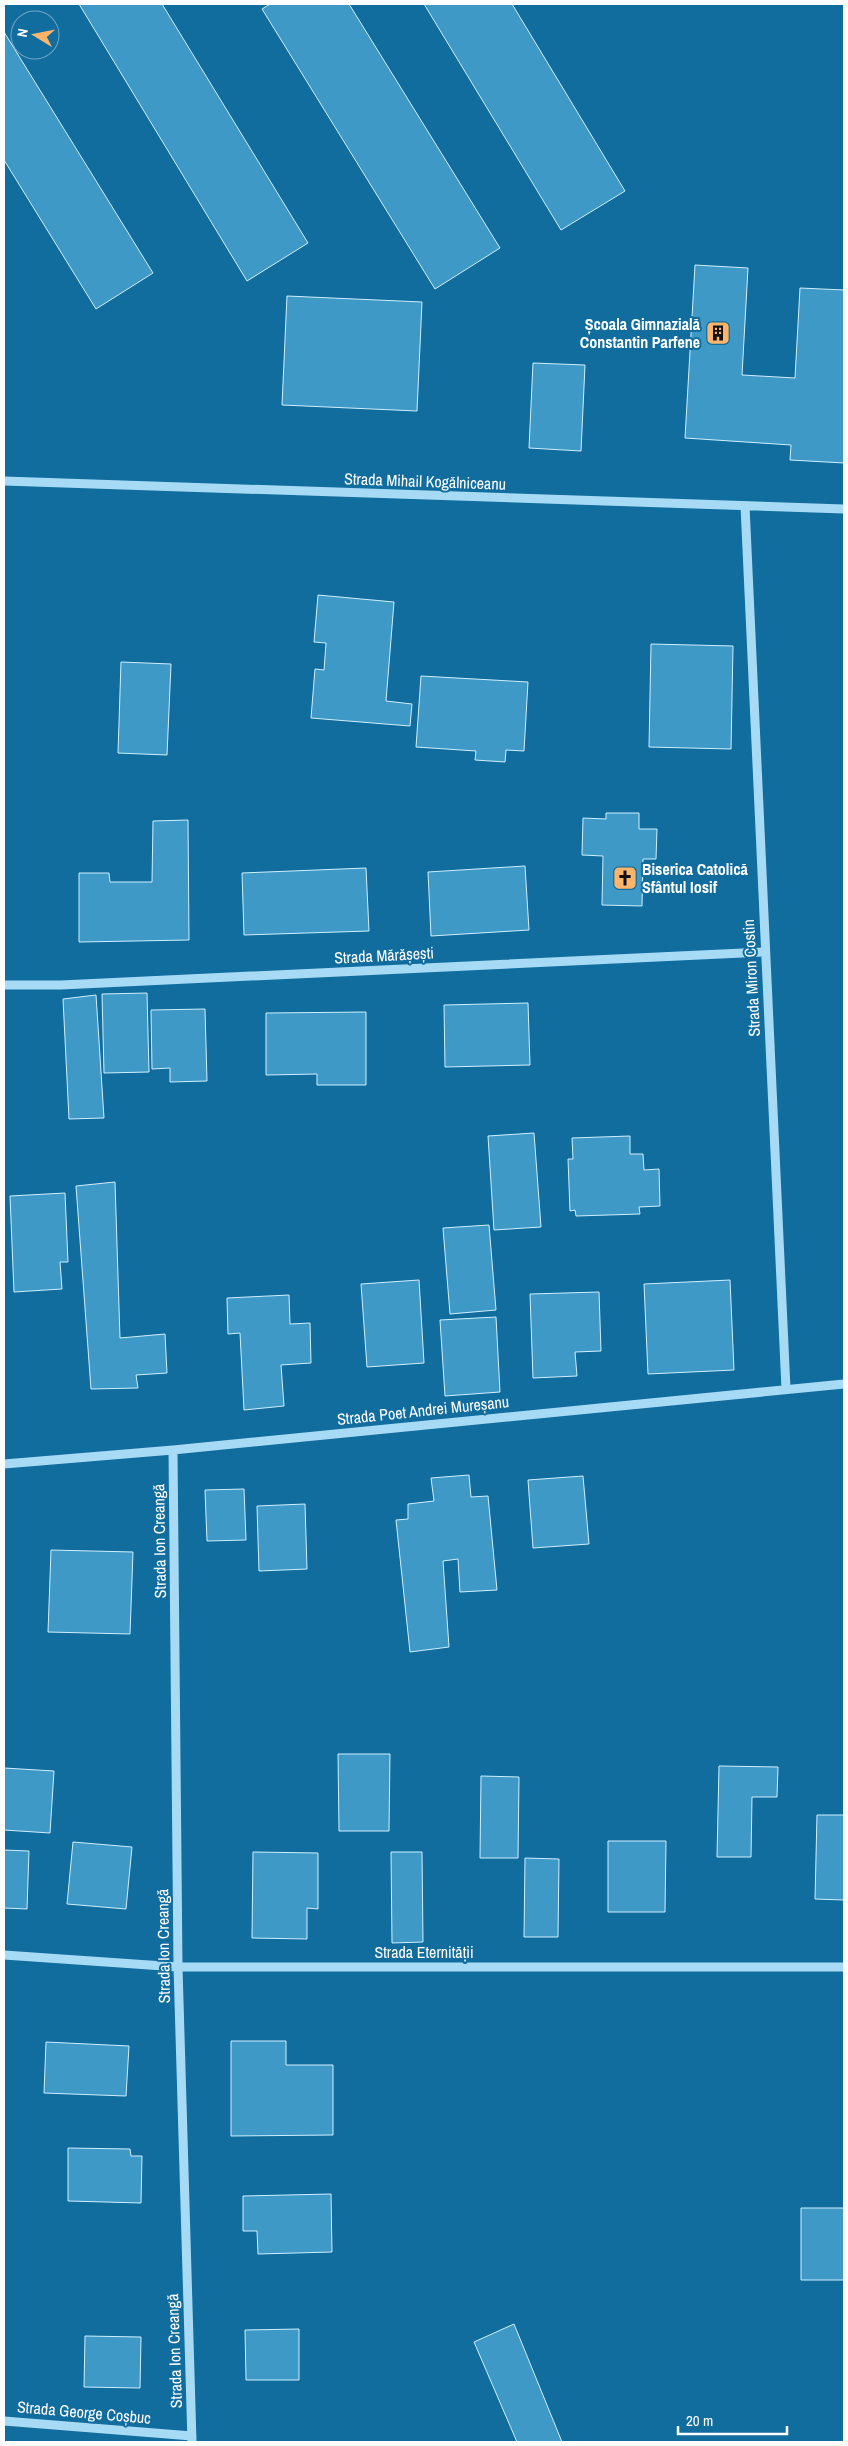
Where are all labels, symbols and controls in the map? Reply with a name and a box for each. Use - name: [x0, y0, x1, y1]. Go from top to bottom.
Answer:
- north arrow: [10, 10, 60, 60]
- text: N: [13, 27, 32, 38]
- place label: Școala Gimnazială Constantin Parfene: [580, 313, 701, 353]
- building icon: Școala Gimnazială Constantin Parfene: [705, 320, 731, 346]
- street label: Strada Mihail Kogălniceanu: [344, 467, 506, 495]
- place label: Biserica Catolică Sfântul Iosif: [642, 858, 748, 898]
- church icon: Biserica Catolică Sfântul Iosif: [612, 865, 638, 891]
- street label: Strada Miron Costin: [737, 919, 765, 1037]
- street label: Strada Mărășești: [334, 941, 434, 969]
- street label: Strada Poet Andrei Mureșanu: [336, 1390, 510, 1430]
- street label: Strada Ion Creangă: [147, 1483, 171, 1598]
- street label: Strada Ion Creangă: [151, 1888, 175, 2003]
- street label: Strada Eternității: [374, 1941, 474, 1963]
- street label: Strada Ion Creangă: [161, 2293, 187, 2409]
- street label: Strada George Coșbuc: [16, 2395, 152, 2429]
- scale bar: [678, 2404, 787, 2436]
- text: 20 m: [686, 2410, 713, 2431]

